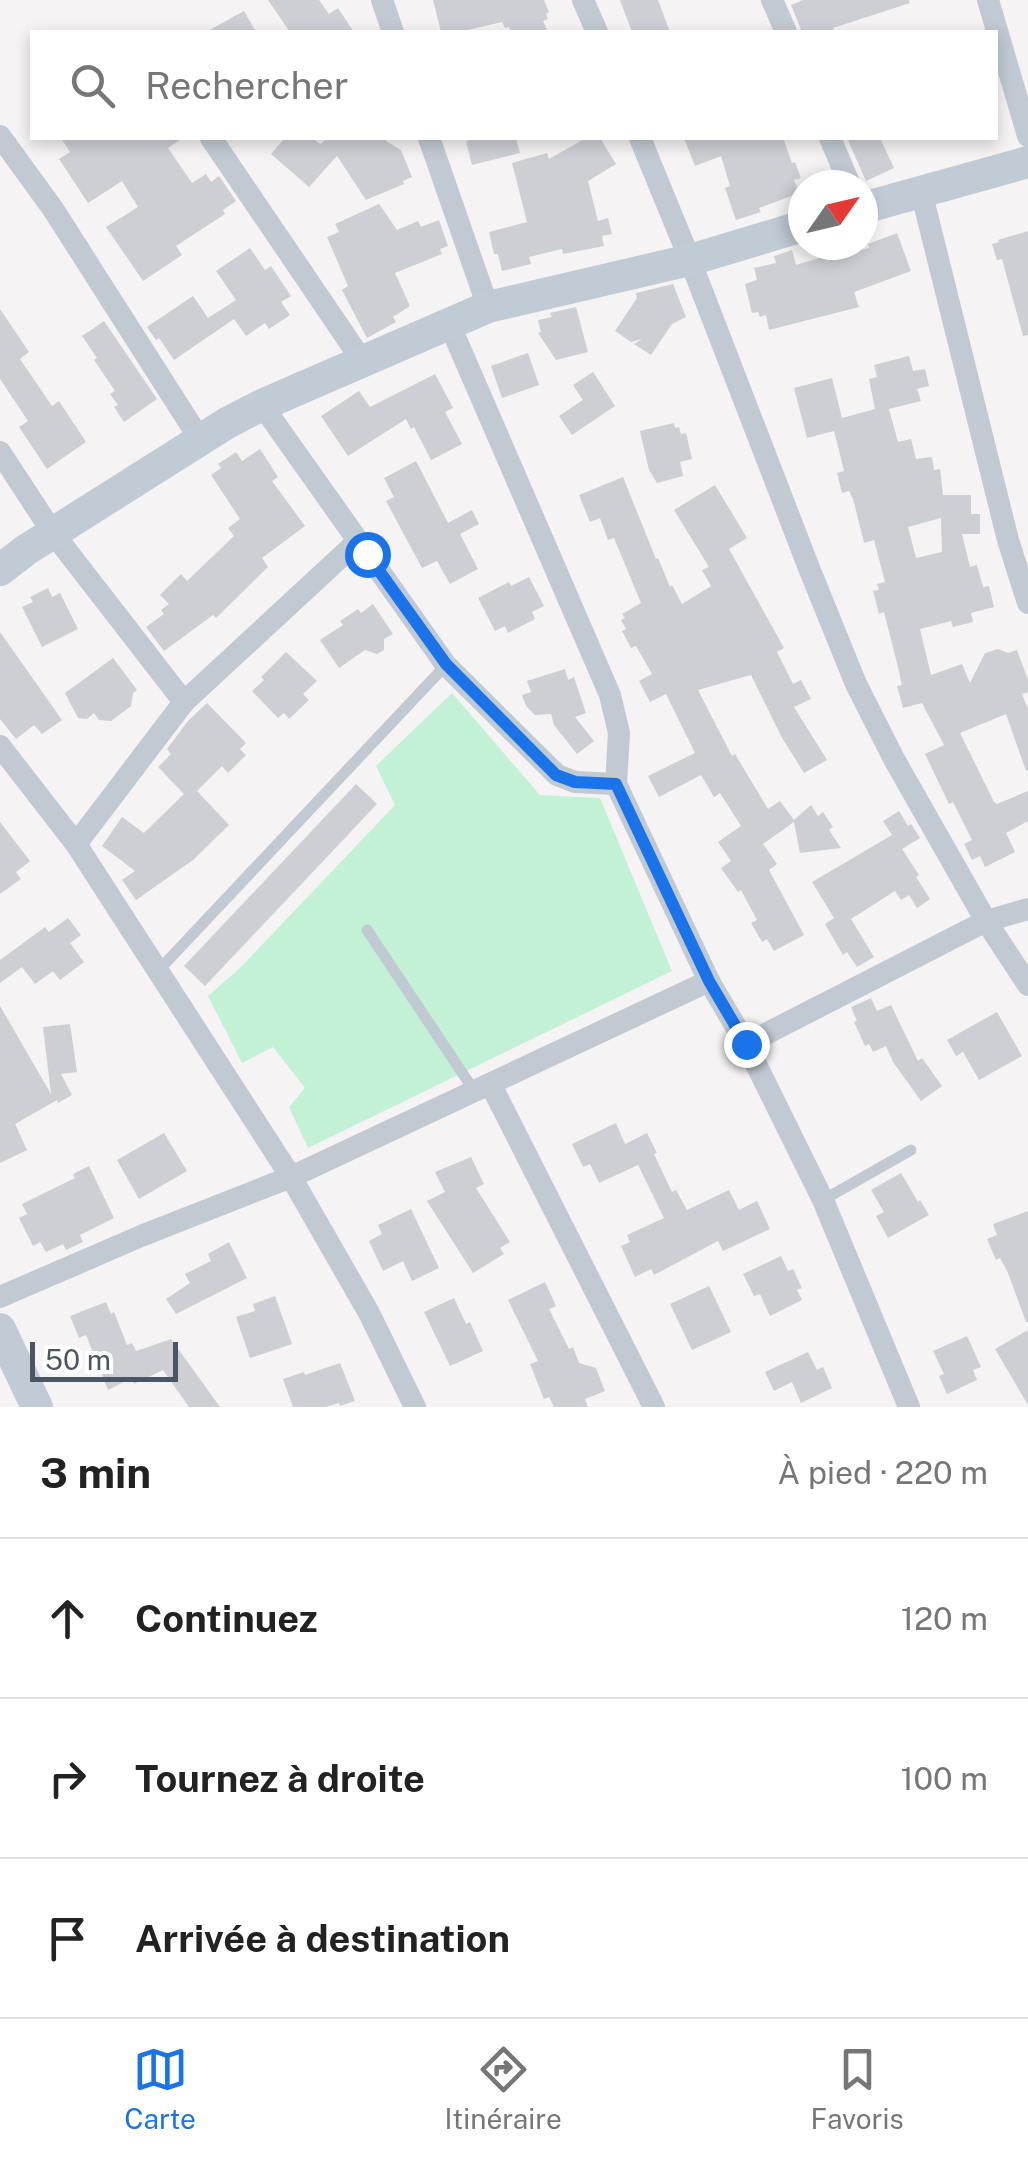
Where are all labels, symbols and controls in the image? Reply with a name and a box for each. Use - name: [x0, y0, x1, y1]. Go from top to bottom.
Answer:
- search box: [30, 30, 998, 140]
- icon: search: [65, 58, 120, 113]
- text: Rechercher: [145, 63, 349, 108]
- north arrow: [788, 170, 878, 260]
- route start: [345, 532, 391, 578]
- route end: [724, 1022, 770, 1068]
- scale bar: [30, 1337, 178, 1382]
- text: 50 m: [45, 1343, 111, 1376]
- text: 3 min: [40, 1448, 151, 1497]
- text: À pied · 220 m: [777, 1454, 988, 1491]
- icon: ahead: [40, 1591, 95, 1646]
- text: Continuez: [135, 1596, 318, 1641]
- text: 120 m: [901, 1600, 988, 1637]
- icon: right: [40, 1751, 95, 1806]
- text: Tournez à droite: [135, 1756, 425, 1801]
- text: 100 m: [901, 1760, 988, 1797]
- icon: arrive: [40, 1911, 95, 1966]
- text: Arrivée à destination: [135, 1916, 510, 1961]
- tab: Carte: [124, 2042, 196, 2135]
- tab: Itinéraire: [444, 2042, 562, 2135]
- tab: Favoris: [811, 2042, 904, 2135]

